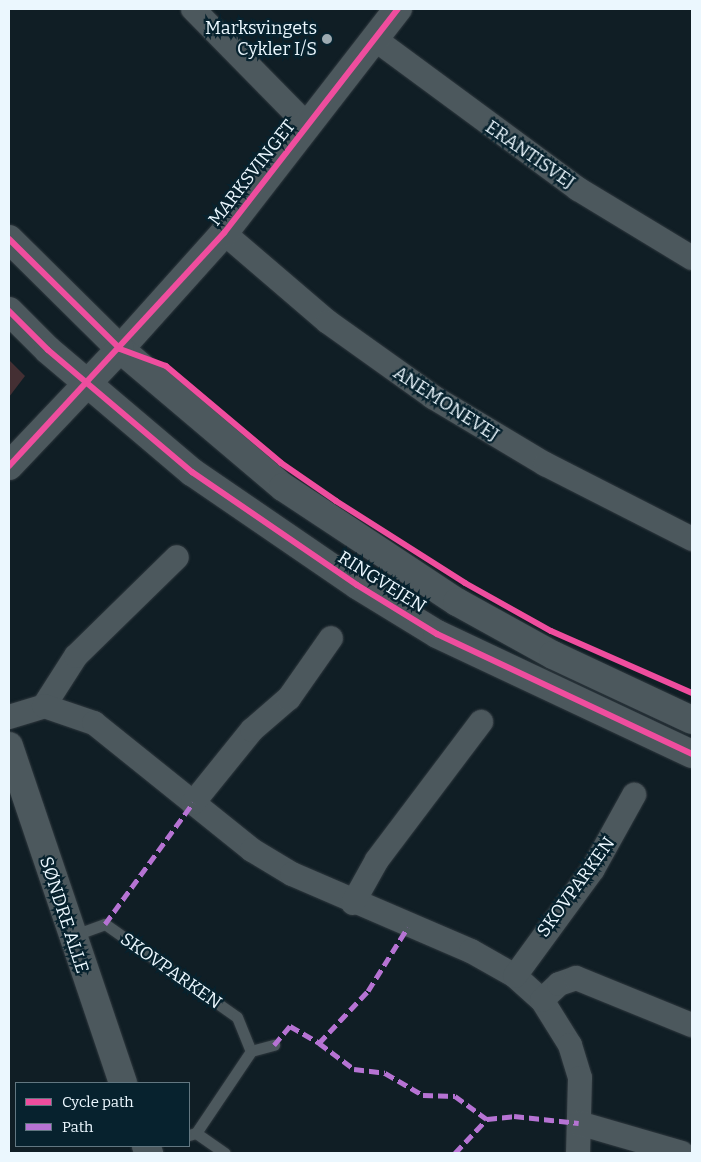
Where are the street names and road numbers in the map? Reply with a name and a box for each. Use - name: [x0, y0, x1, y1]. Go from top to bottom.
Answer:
- street label: MARKSVINGET: [204, 116, 300, 230]
- street label: ERANTISVEJ: [481, 116, 579, 194]
- street label: ANEMONEVEJ: [389, 362, 503, 446]
- street label: RINGVEJEN: [334, 546, 430, 618]
- street label: SKOVPARKEN: [533, 833, 619, 941]
- street label: SØNDRE ALLE: [35, 854, 93, 976]
- street label: SKOVPARKEN: [116, 928, 226, 1014]

